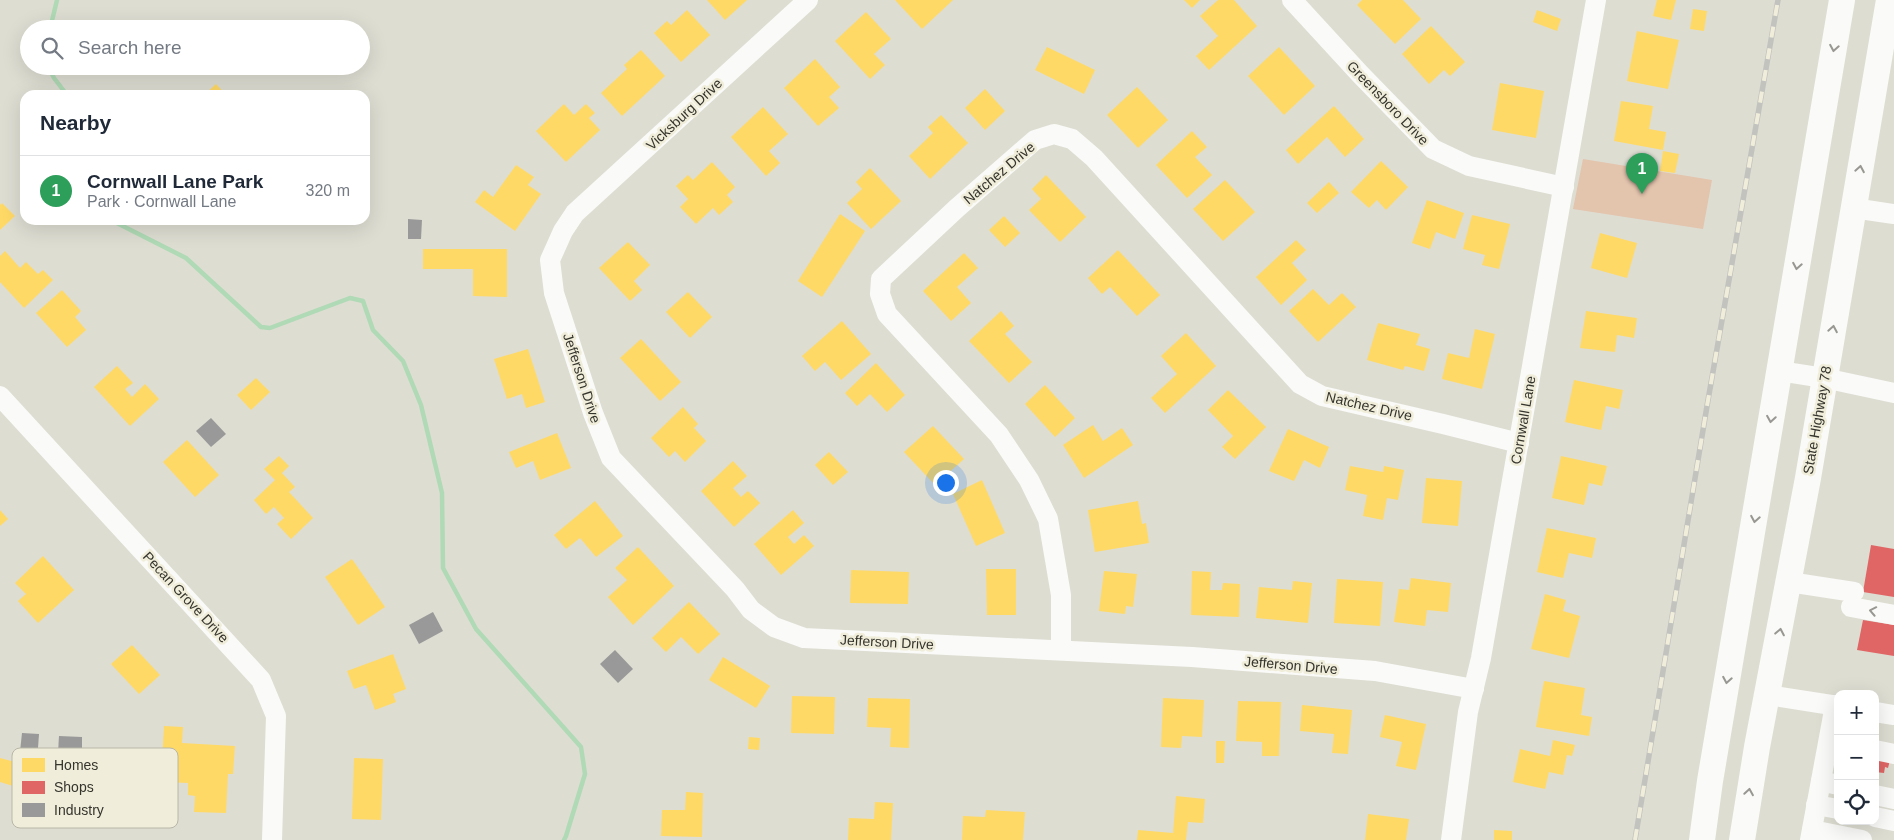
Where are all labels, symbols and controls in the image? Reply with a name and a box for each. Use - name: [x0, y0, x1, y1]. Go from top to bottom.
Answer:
- search box: [20, 20, 370, 75]
- icon: search: [38, 34, 66, 62]
- text: Search here: [78, 37, 182, 58]
- one-way arrow: [1830, 44, 1840, 52]
- street label: Greensboro Drive: [1344, 58, 1432, 148]
- street label: Vicksburg Drive: [643, 75, 725, 153]
- text: Nearby: [40, 111, 111, 134]
- street label: Natchez Drive: [960, 138, 1038, 207]
- pin: 1: [1626, 153, 1658, 194]
- one-way arrow: [1854, 165, 1864, 174]
- text: Cornwall Lane Park: [87, 171, 263, 192]
- text: 1: [52, 182, 60, 199]
- text: 320 m: [306, 182, 350, 199]
- text: Park · Cornwall Lane: [87, 193, 236, 210]
- one-way arrow: [1792, 262, 1803, 270]
- one-way arrow: [1827, 325, 1837, 334]
- street label: Jefferson Drive: [560, 331, 604, 425]
- street label: State Highway 78: [1800, 364, 1834, 475]
- street label: Cornwall Lane: [1507, 374, 1539, 465]
- street label: Natchez Drive: [1324, 388, 1414, 424]
- one-way arrow: [1767, 415, 1777, 423]
- your location: [933, 470, 959, 496]
- one-way arrow: [1750, 515, 1760, 524]
- street label: Pecan Grove Drive: [140, 548, 232, 646]
- one-way arrow: [1868, 606, 1877, 617]
- one-way arrow: [1774, 628, 1784, 637]
- street label: Jefferson Drive: [840, 632, 935, 652]
- street label: Jefferson Drive: [1244, 653, 1339, 677]
- one-way arrow: [1723, 675, 1733, 684]
- map controls: [1834, 690, 1879, 825]
- button: +: [1834, 690, 1879, 735]
- button: −: [1834, 735, 1879, 780]
- legend: [12, 748, 178, 828]
- text: Homes: [54, 757, 98, 773]
- text: Shops: [54, 779, 94, 795]
- button: locate: [1834, 780, 1879, 825]
- one-way arrow: [1744, 787, 1754, 796]
- text: Industry: [54, 802, 104, 818]

